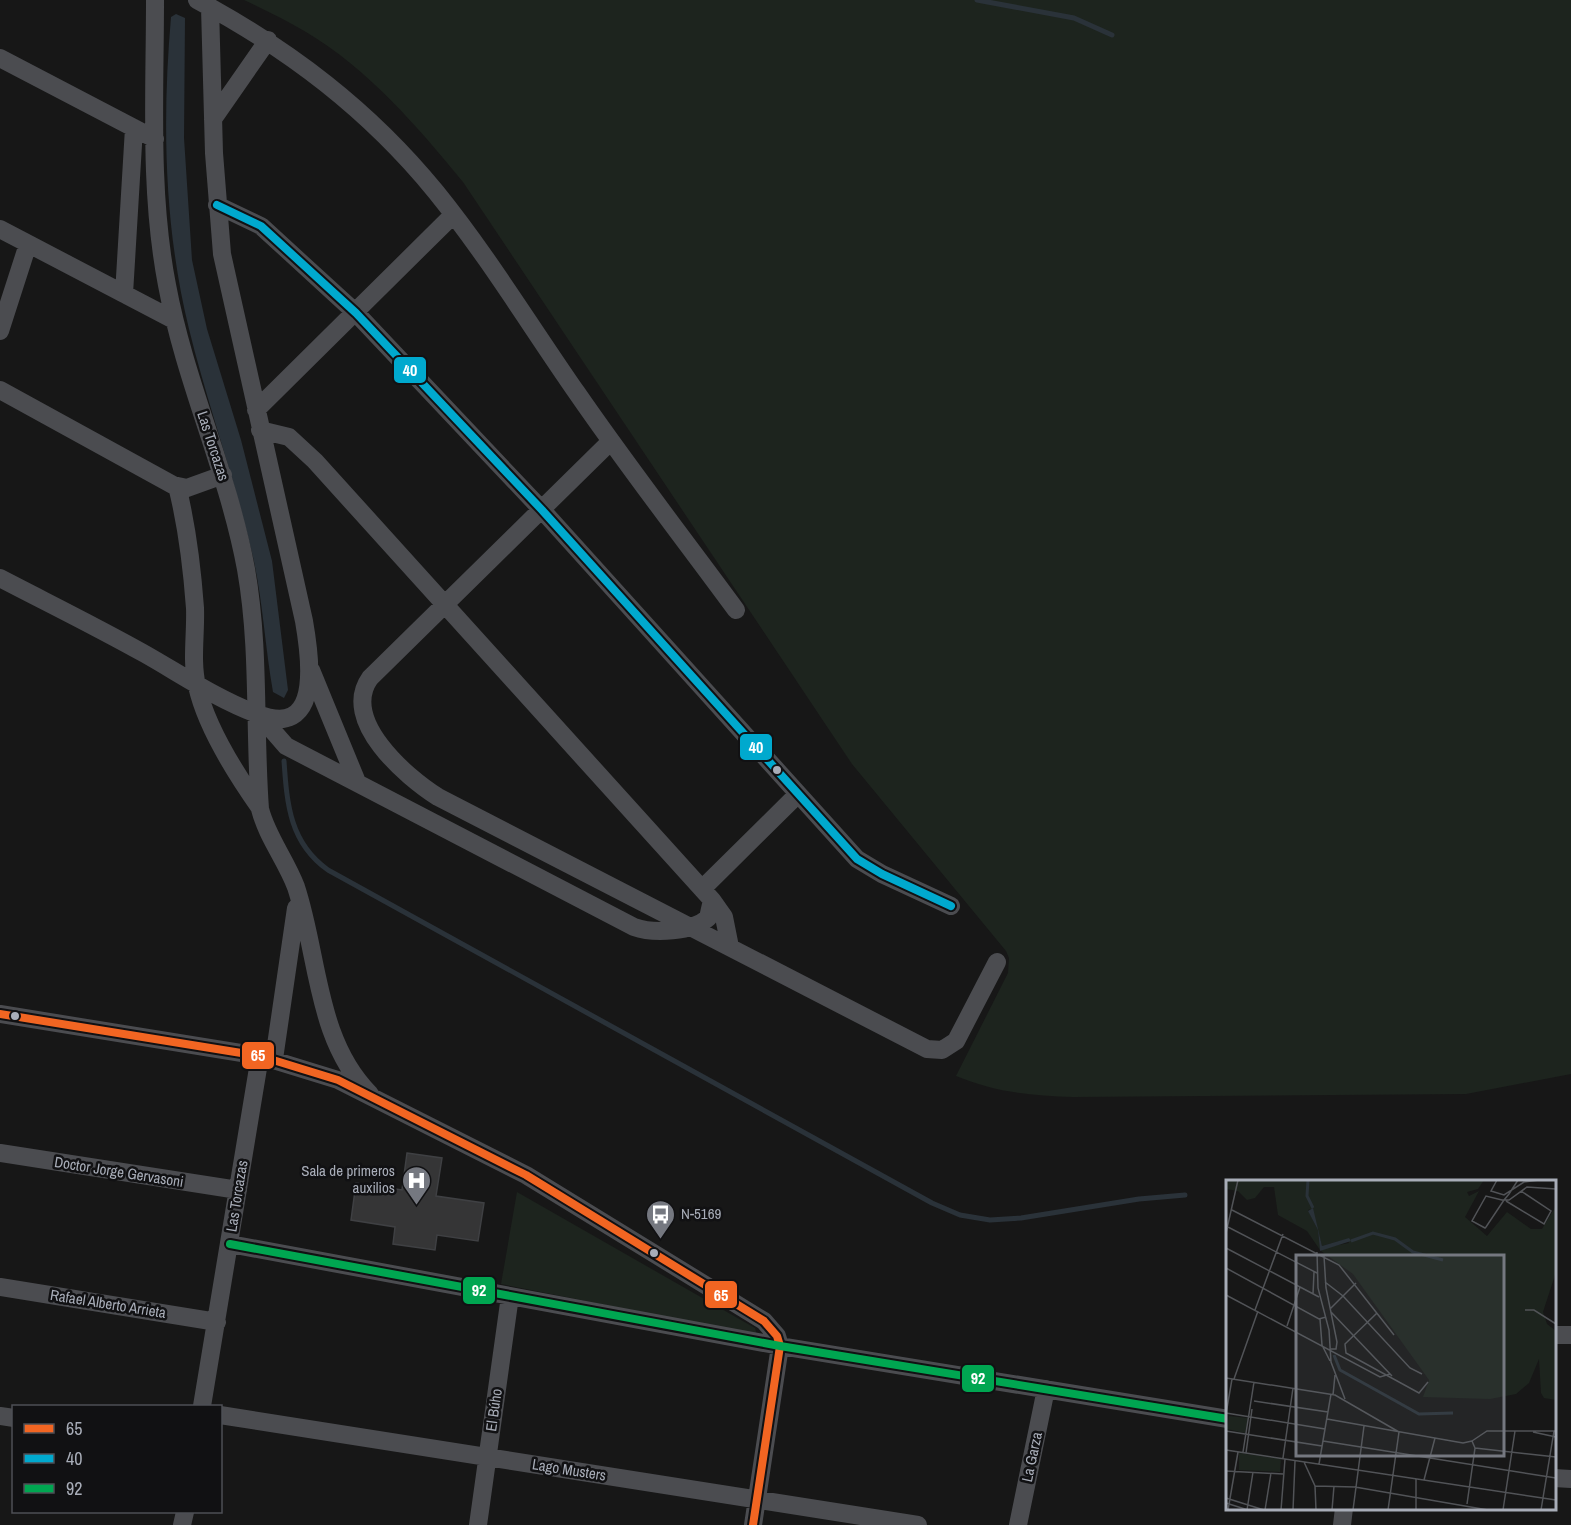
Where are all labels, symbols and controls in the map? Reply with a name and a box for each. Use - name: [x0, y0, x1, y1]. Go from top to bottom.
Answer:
- line badge: 40: [393, 356, 427, 384]
- text: 40: [403, 359, 417, 381]
- street label: Las Torcazas: [192, 408, 235, 483]
- line badge: 40: [739, 733, 773, 761]
- text: 40: [749, 736, 763, 758]
- unlabelled marker: [771, 764, 783, 776]
- unlabelled marker: [9, 1010, 21, 1022]
- line badge: 65: [241, 1041, 275, 1070]
- text: 65: [251, 1044, 265, 1066]
- street label: Doctor Jorge Gervasoni: [53, 1151, 185, 1192]
- street label: Las Torcazas: [220, 1159, 253, 1233]
- place label: Sala de primeros auxilios: [301, 1160, 395, 1198]
- hospital icon: Sala de primeros auxilios: [400, 1164, 432, 1206]
- inset map: [1226, 1180, 1556, 1510]
- bus stop icon: N-5169: [644, 1198, 676, 1240]
- place label: N-5169: [681, 1203, 721, 1224]
- unlabelled marker: [648, 1247, 660, 1259]
- line badge: 92: [462, 1276, 496, 1305]
- text: 92: [472, 1279, 486, 1301]
- line badge: 65: [704, 1280, 738, 1309]
- street label: Rafael Alberto Arrieta: [49, 1284, 168, 1323]
- text: 65: [714, 1284, 728, 1306]
- line badge: 92: [961, 1364, 995, 1393]
- text: 92: [971, 1367, 985, 1389]
- street label: El Búho: [480, 1387, 507, 1433]
- legend: [12, 1405, 222, 1513]
- text: 65: [66, 1416, 82, 1441]
- street label: La Garza: [1016, 1430, 1047, 1484]
- text: 40: [66, 1446, 82, 1471]
- street label: Lago Musters: [531, 1453, 608, 1486]
- text: 92: [66, 1476, 82, 1501]

